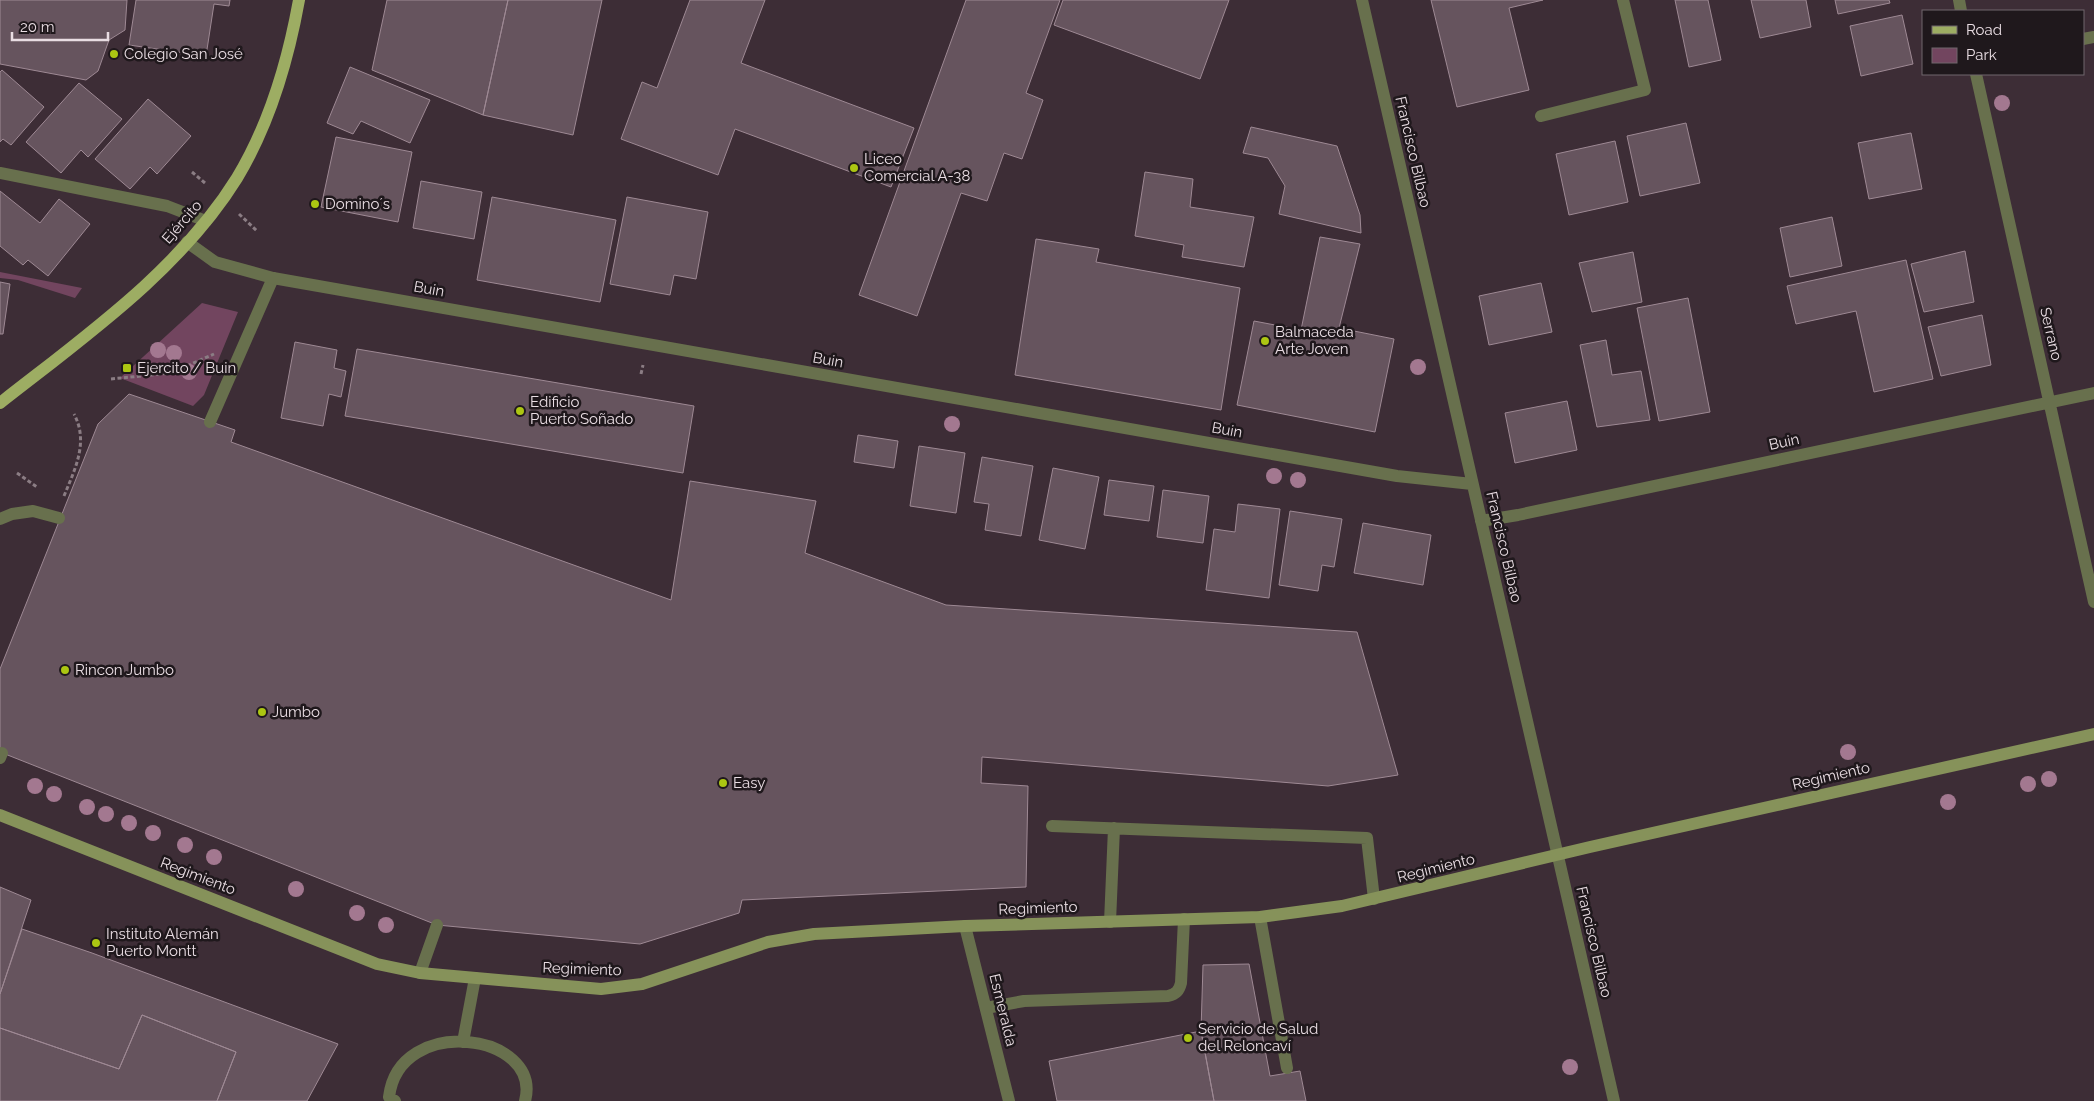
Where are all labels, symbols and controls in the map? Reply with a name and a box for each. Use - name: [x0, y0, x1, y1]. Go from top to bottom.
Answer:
- scale bar: [12, 10, 109, 42]
- legend: [1922, 10, 2084, 75]
- text: 20 m: [20, 18, 55, 36]
- text: Road: [1966, 21, 2002, 39]
- place label: Colegio San José: [124, 45, 243, 63]
- text: Park: [1966, 46, 1997, 64]
- marker: Colegio San José: [108, 48, 120, 60]
- street label: Francisco Bilbao: [1391, 95, 1435, 210]
- place label: Liceo Comercial A-38: [864, 150, 970, 185]
- marker: Liceo Comercial A-38: [848, 162, 860, 174]
- place label: Domino´s: [325, 195, 390, 213]
- street label: Ejército: [158, 197, 206, 247]
- marker: Domino´s: [309, 198, 321, 210]
- street label: Buin: [412, 277, 446, 301]
- street label: Serrano: [2036, 306, 2066, 363]
- place label: Balmaceda Arte Joven: [1275, 323, 1354, 358]
- marker: Balmaceda Arte Joven: [1259, 335, 1271, 347]
- street label: Buin: [811, 348, 845, 372]
- place label: Ejercito / Buin: [137, 359, 236, 377]
- marker: Ejercito / Buin: [121, 362, 133, 374]
- place label: Edificio Puerto Soñado: [530, 393, 633, 428]
- marker: Edificio Puerto Soñado: [514, 405, 526, 417]
- street label: Buin: [1210, 418, 1244, 442]
- street label: Buin: [1767, 430, 1801, 454]
- street label: Francisco Bilbao: [1482, 490, 1526, 605]
- place label: Rincon Jumbo: [75, 661, 174, 679]
- marker: Rincon Jumbo: [59, 664, 71, 676]
- place label: Jumbo: [272, 703, 320, 721]
- marker: Jumbo: [256, 706, 268, 718]
- street label: Regimiento: [1790, 758, 1872, 794]
- place label: Easy: [733, 774, 765, 792]
- marker: Easy: [717, 777, 729, 789]
- street label: Regimiento: [1395, 850, 1477, 886]
- street label: Regimiento: [158, 853, 238, 899]
- street label: Francisco Bilbao: [1572, 885, 1616, 1000]
- street label: Regimiento: [998, 898, 1078, 918]
- place label: Instituto Alemán Puerto Montt: [106, 925, 219, 960]
- marker: Instituto Alemán Puerto Montt: [90, 937, 102, 949]
- street label: Regimiento: [542, 959, 622, 979]
- street label: Esmeralda: [985, 972, 1021, 1048]
- place label: Servicio de Salud del Reloncaví: [1198, 1020, 1318, 1055]
- marker: Servicio de Salud del Reloncaví: [1182, 1032, 1194, 1044]

